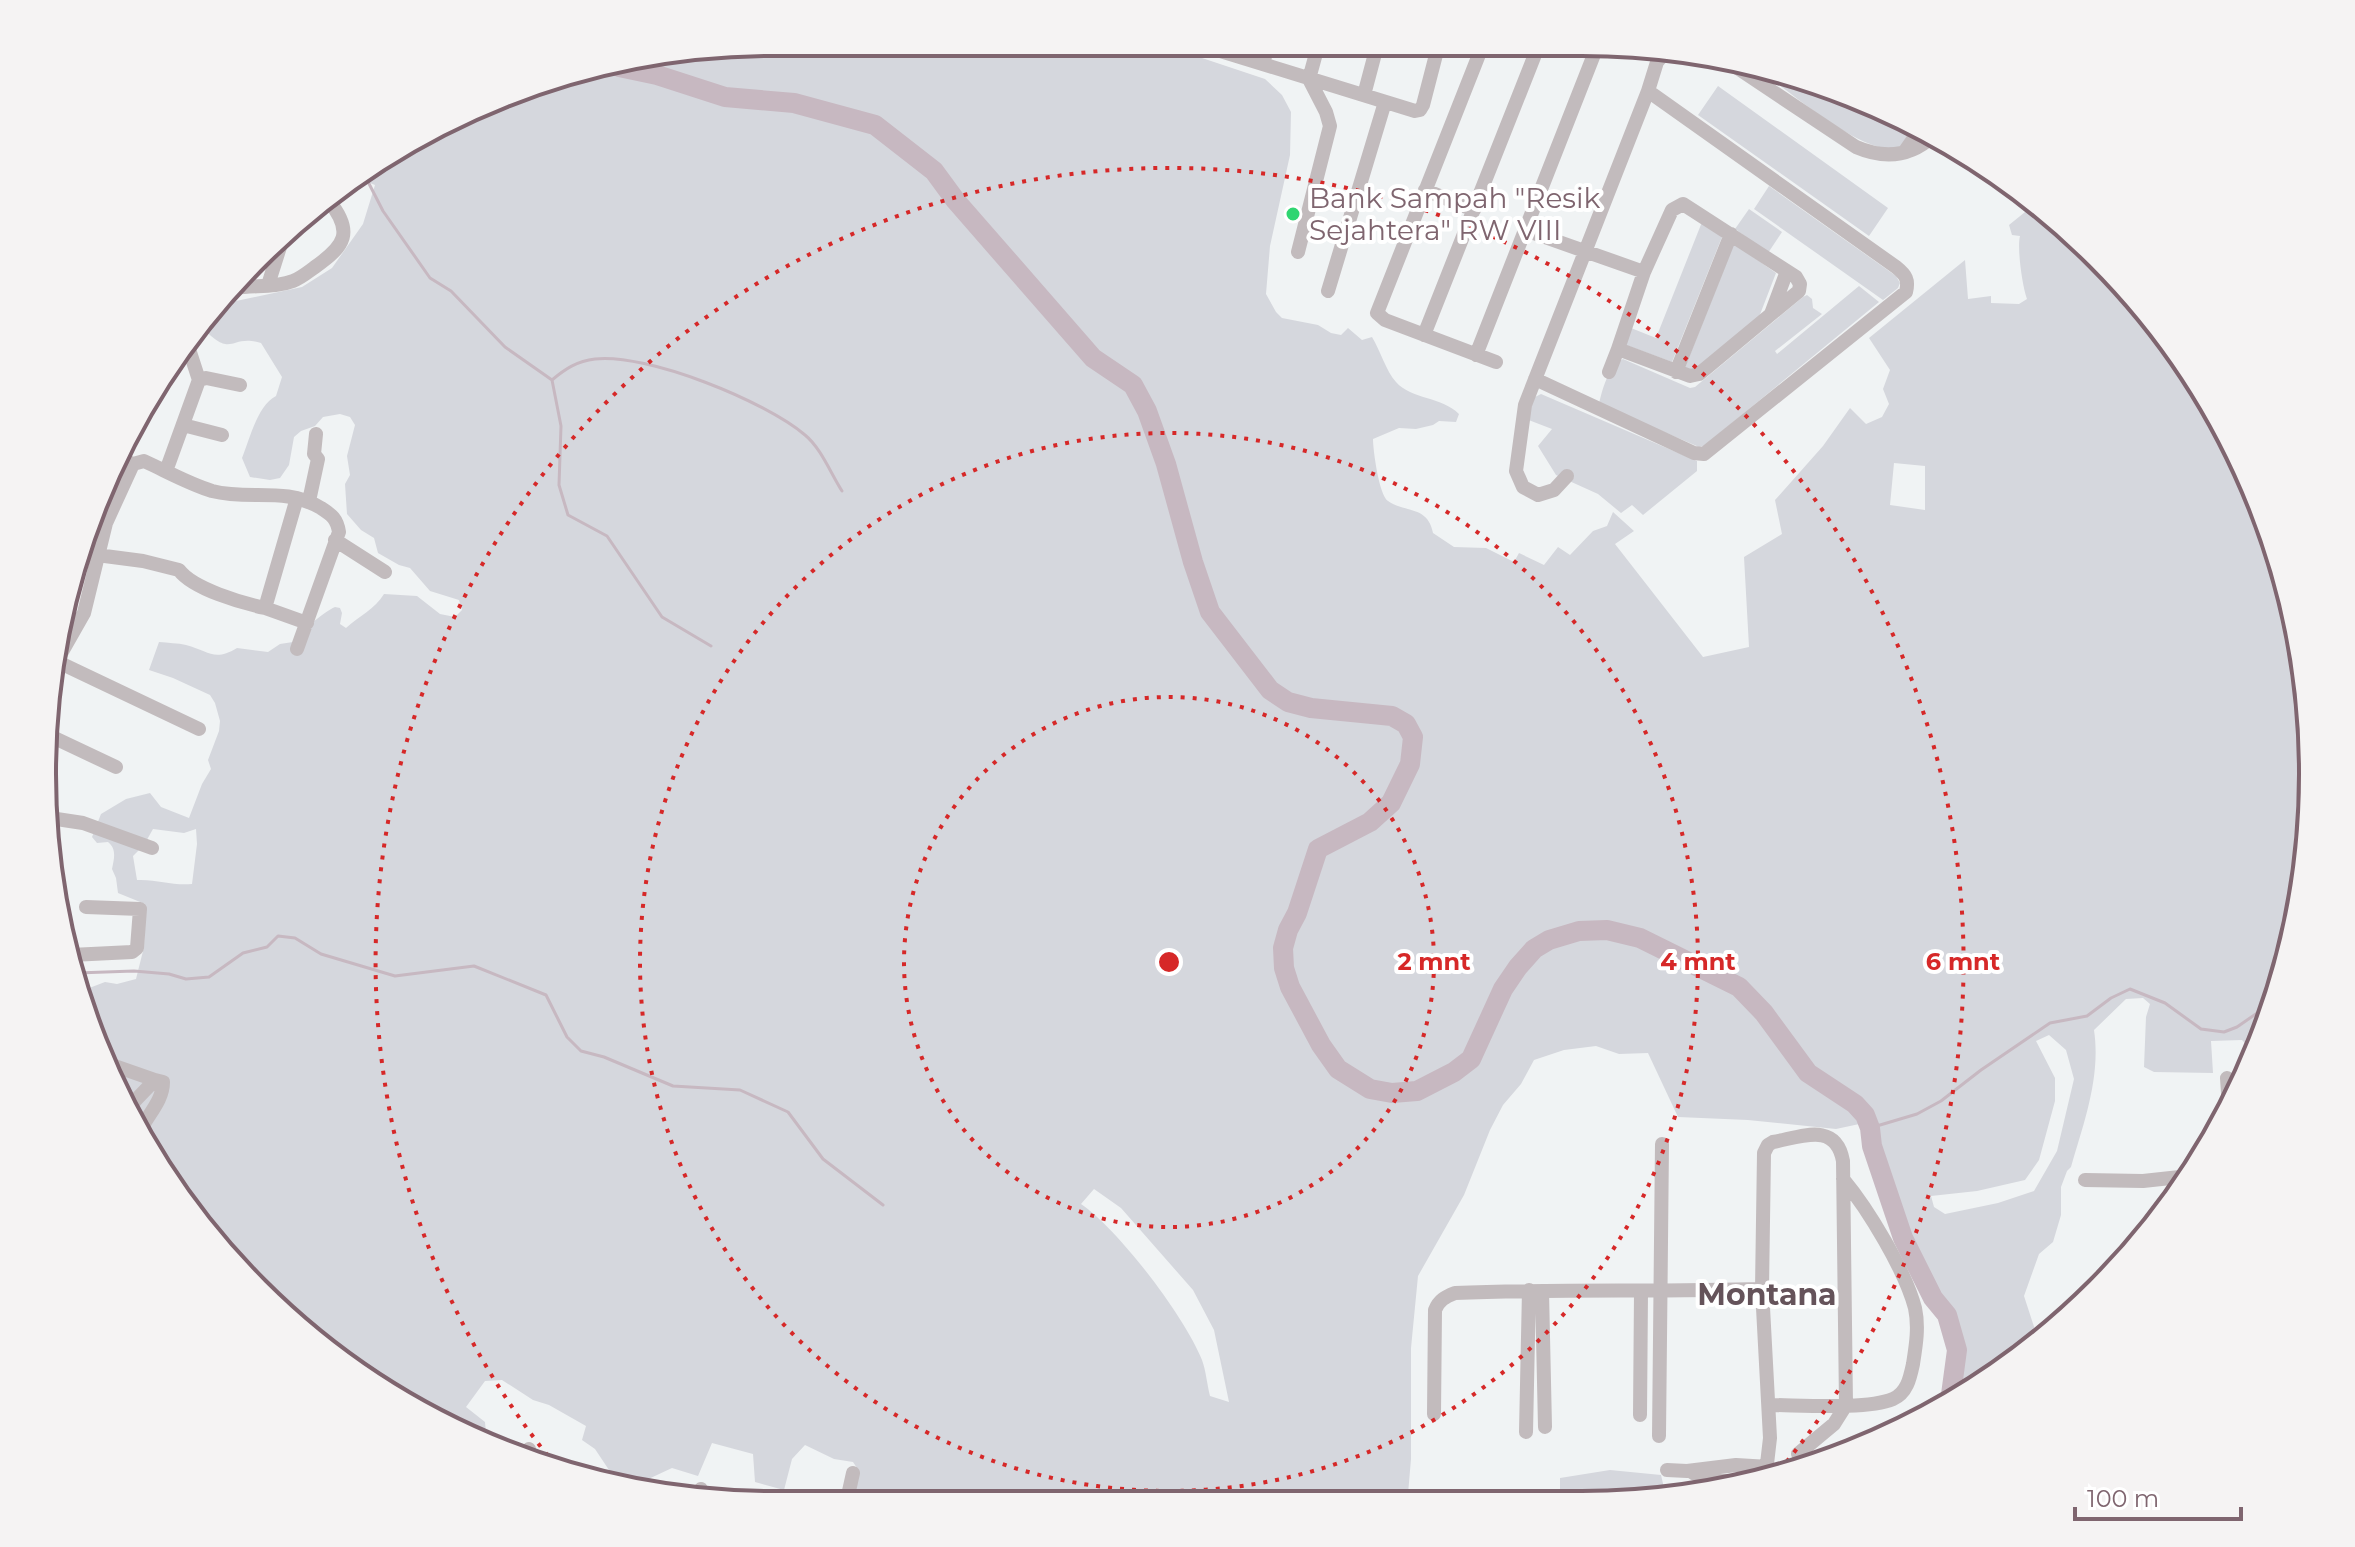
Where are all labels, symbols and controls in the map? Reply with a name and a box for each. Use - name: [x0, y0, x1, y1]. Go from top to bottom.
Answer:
- place label: Bank Sampah "Resik Sejahtera" RW VIII: [1309, 181, 1601, 247]
- marker: Bank Sampah "Resik Sejahtera" RW VIII: [1284, 205, 1302, 223]
- text: 2 mnt: [1397, 947, 1471, 976]
- text: 4 mnt: [1660, 947, 1736, 976]
- text: 6 mnt: [1926, 947, 2001, 976]
- centre of rings: [1155, 948, 1183, 976]
- district label: Montana: [1697, 1276, 1837, 1313]
- scale bar: [2075, 1471, 2241, 1521]
- text: 100 m: [2087, 1484, 2159, 1513]

